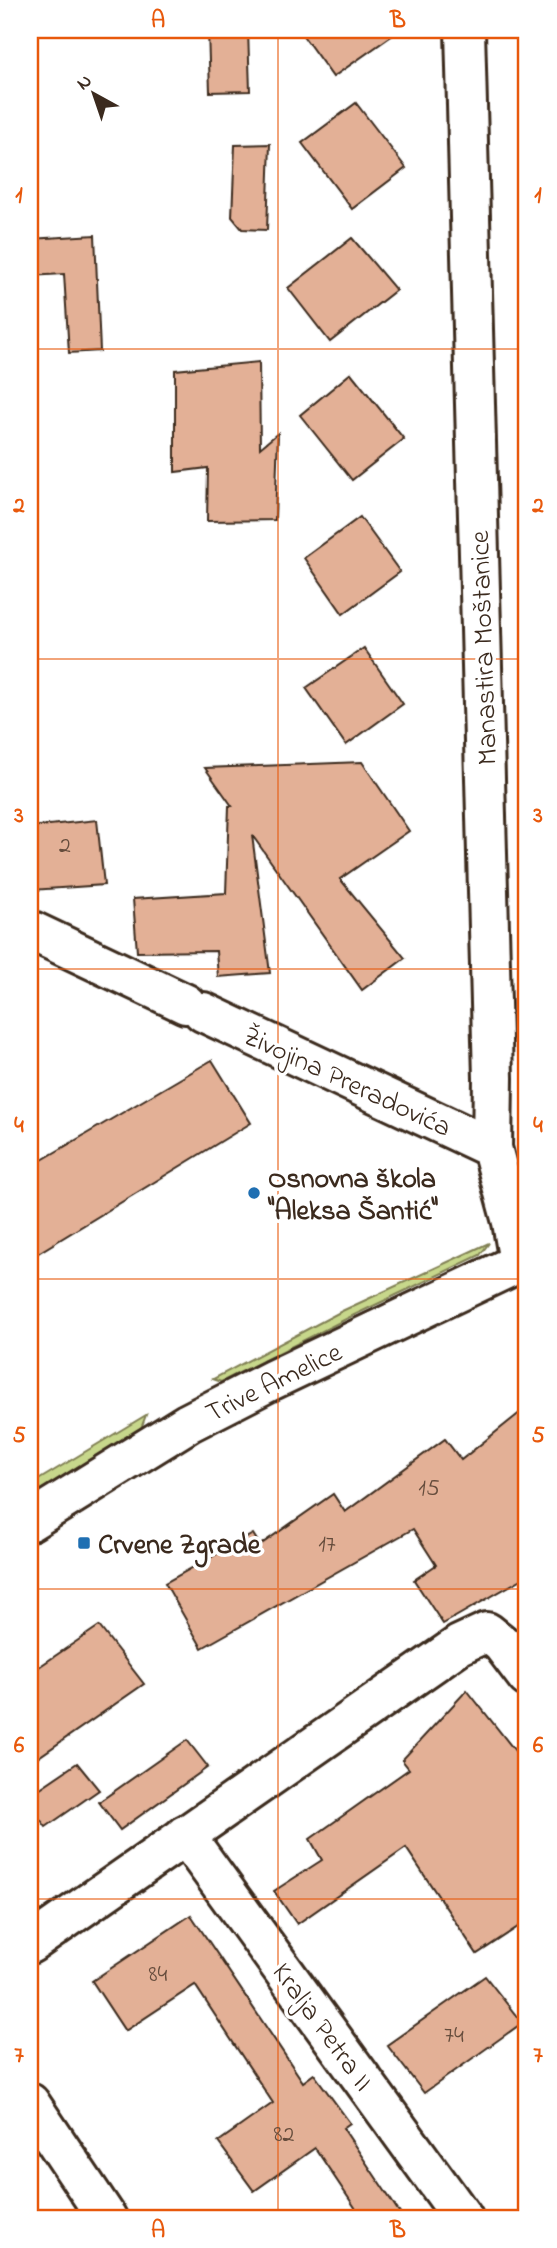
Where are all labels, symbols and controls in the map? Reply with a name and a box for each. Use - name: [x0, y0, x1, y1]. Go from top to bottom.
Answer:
- text: A: [151, 5, 165, 38]
- text: B: [389, 5, 406, 38]
- north arrow: [60, 60, 130, 130]
- text: N: [71, 68, 98, 97]
- text: 1: [15, 180, 23, 213]
- text: 1: [534, 180, 542, 213]
- text: 2: [12, 490, 25, 523]
- text: 2: [531, 490, 544, 523]
- street label: Manastira Moštanice: [461, 529, 510, 766]
- text: 3: [13, 800, 24, 833]
- text: 3: [532, 800, 543, 833]
- house number: 2: [59, 829, 71, 864]
- street label: Živojina Preradovića: [236, 1017, 457, 1149]
- text: 4: [14, 1110, 24, 1143]
- text: 4: [533, 1110, 543, 1143]
- place label: Osnovna škola "Aleksa Šantić": [267, 1160, 438, 1233]
- marker: Osnovna škola "Aleksa Šantić": [246, 1185, 262, 1201]
- street label: Trive Amelice: [199, 1333, 350, 1435]
- text: 5: [12, 1420, 26, 1453]
- text: 5: [531, 1420, 545, 1453]
- house number: 15: [418, 1472, 440, 1507]
- place label: Crvene Zgrade: [98, 1526, 262, 1568]
- house number: 17: [318, 1528, 336, 1563]
- marker: Crvene Zgrade: [76, 1535, 92, 1551]
- text: 6: [14, 1730, 25, 1763]
- text: 6: [533, 1730, 544, 1763]
- street label: Kralja Petra II: [260, 1955, 382, 2101]
- house number: 84: [149, 1958, 168, 1993]
- house number: 74: [444, 2019, 464, 2054]
- text: 7: [14, 2040, 24, 2073]
- text: 7: [533, 2040, 543, 2073]
- house number: 82: [274, 2118, 295, 2153]
- text: A: [151, 2215, 165, 2248]
- text: B: [389, 2215, 406, 2248]

